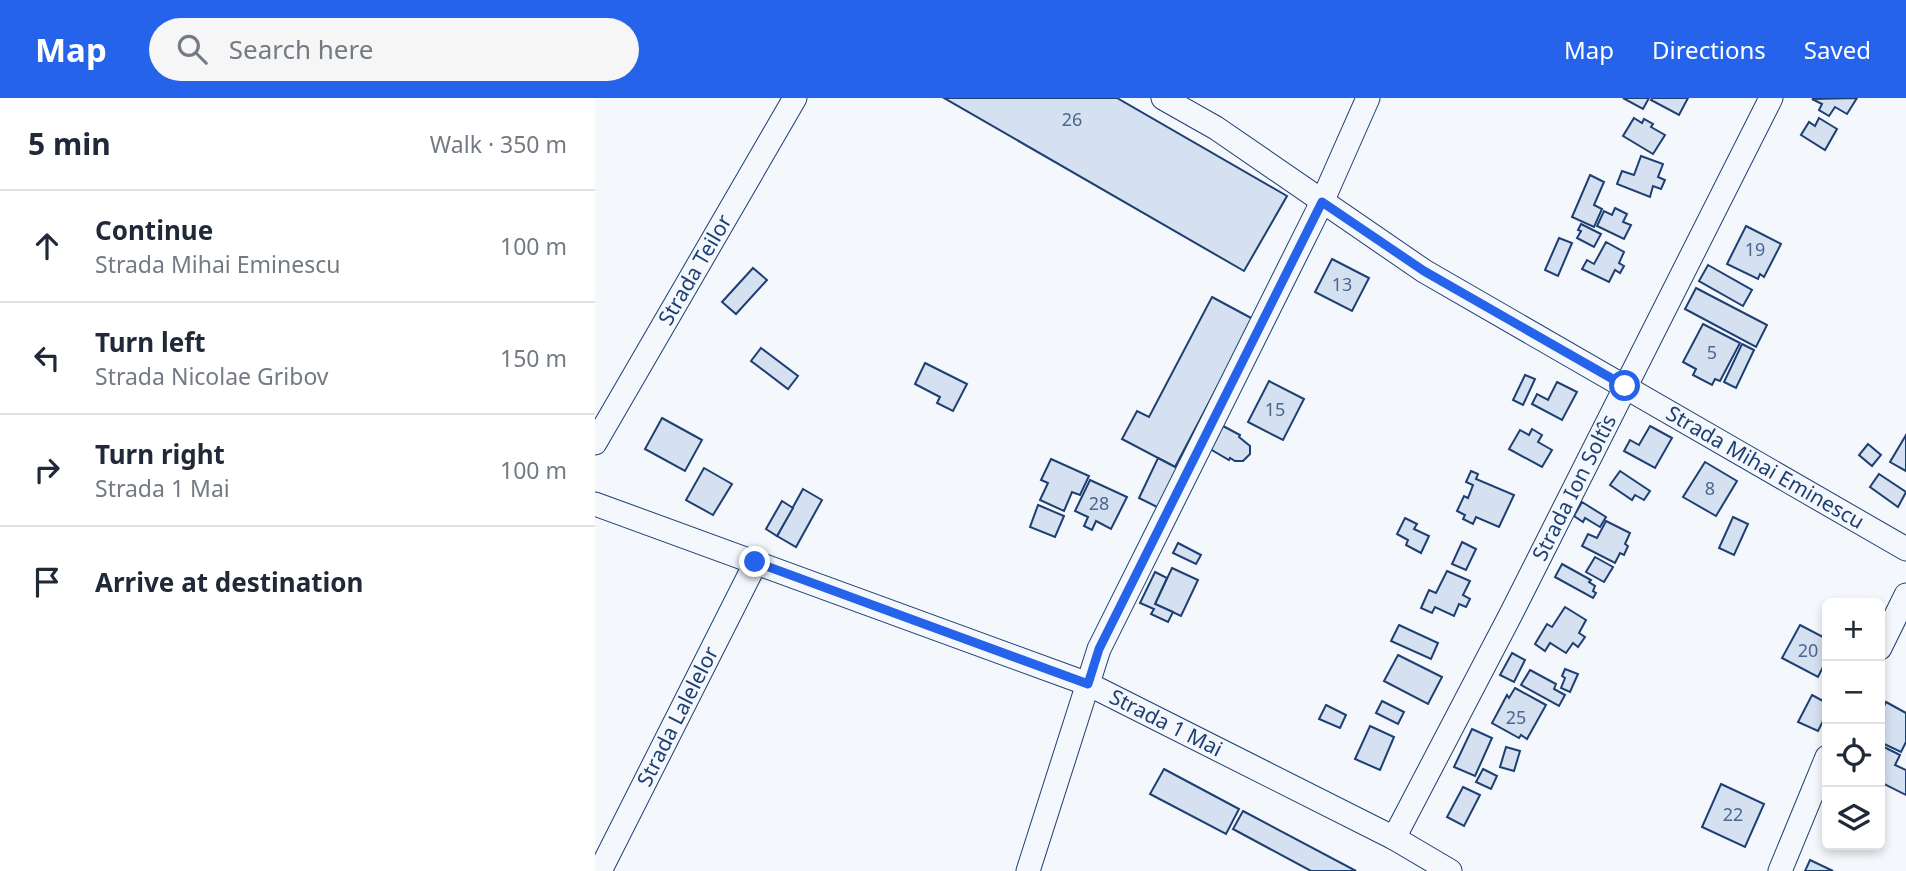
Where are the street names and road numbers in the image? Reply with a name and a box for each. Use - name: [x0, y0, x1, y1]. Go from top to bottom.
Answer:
- street label: Strada Teilor: [651, 209, 738, 330]
- street label: Strada Mihai Eminescu: [1661, 399, 1870, 535]
- street label: Strada Ion Soltîs: [1525, 409, 1622, 565]
- street label: Strada Lalelelor: [630, 641, 724, 791]
- street label: Strada 1 Mai: [1105, 682, 1228, 762]

